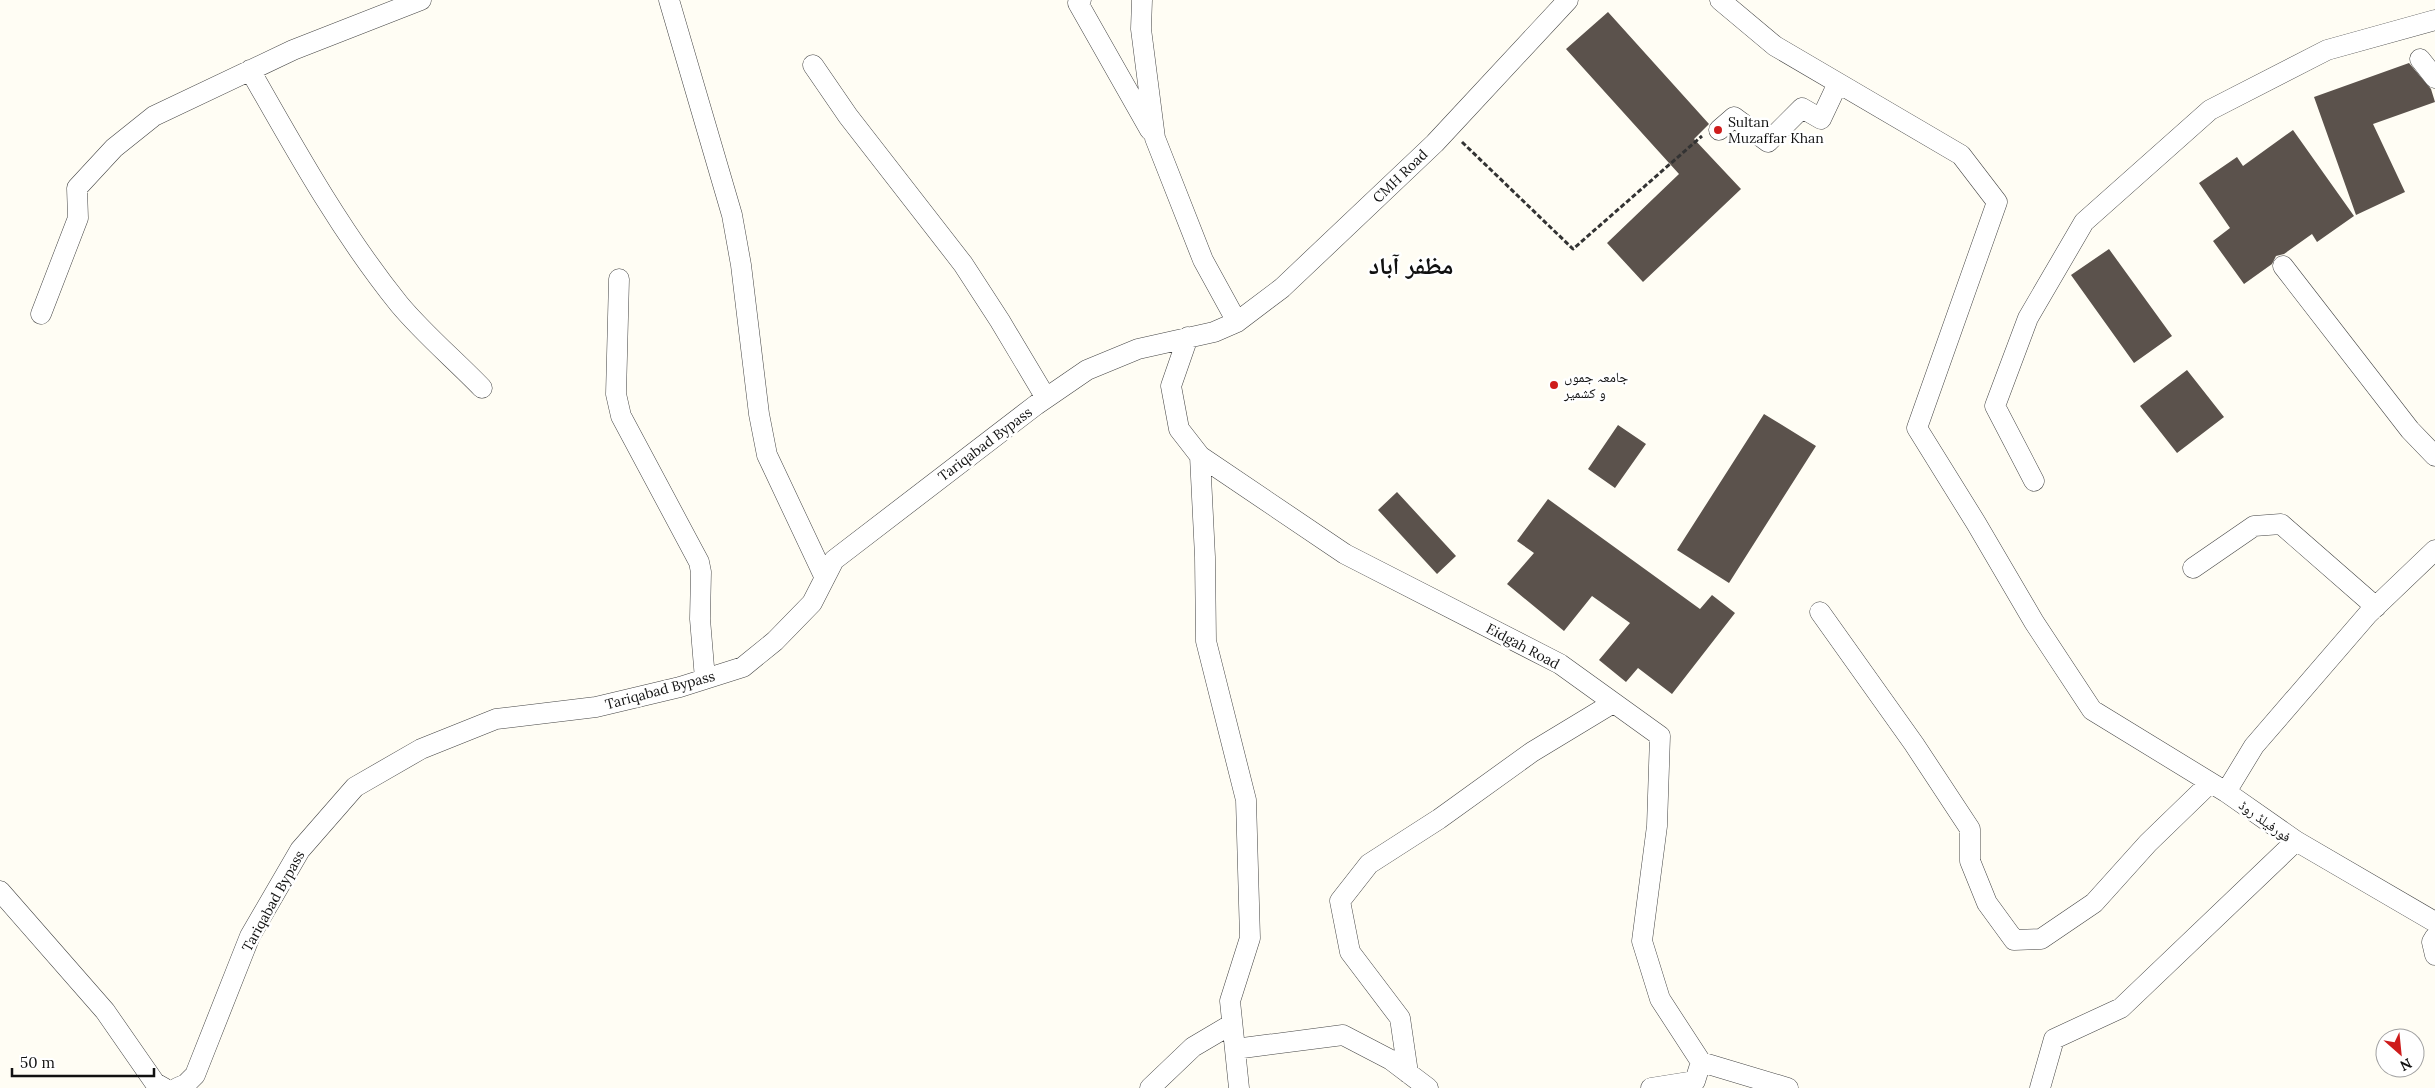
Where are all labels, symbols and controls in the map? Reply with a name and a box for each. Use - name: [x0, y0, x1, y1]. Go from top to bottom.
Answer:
- place label: Sultan Muzaffar Khan: [1728, 113, 1824, 147]
- marker: Sultan Muzaffar Khan: [1712, 124, 1724, 136]
- street label: CMH Road: [1369, 145, 1431, 207]
- district label: مظفر آباد: [1369, 250, 1453, 281]
- place label: جامعہ جموں و کشمیر: [1563, 368, 1628, 402]
- marker: جامعہ جموں و کشمیر: [1548, 379, 1560, 391]
- street label: Tariqabad Bypass: [934, 403, 1036, 485]
- street label: Eidgah Road: [1483, 619, 1563, 673]
- street label: Tariqabad Bypass: [603, 667, 717, 713]
- street label: فورفیلڈ روڈ: [2235, 796, 2295, 846]
- street label: Tariqabad Bypass: [238, 847, 308, 955]
- north arrow: [2375, 1028, 2425, 1078]
- scale bar: [12, 1046, 155, 1078]
- text: 50 m: [20, 1053, 55, 1072]
- text: N: [2397, 1054, 2415, 1075]

